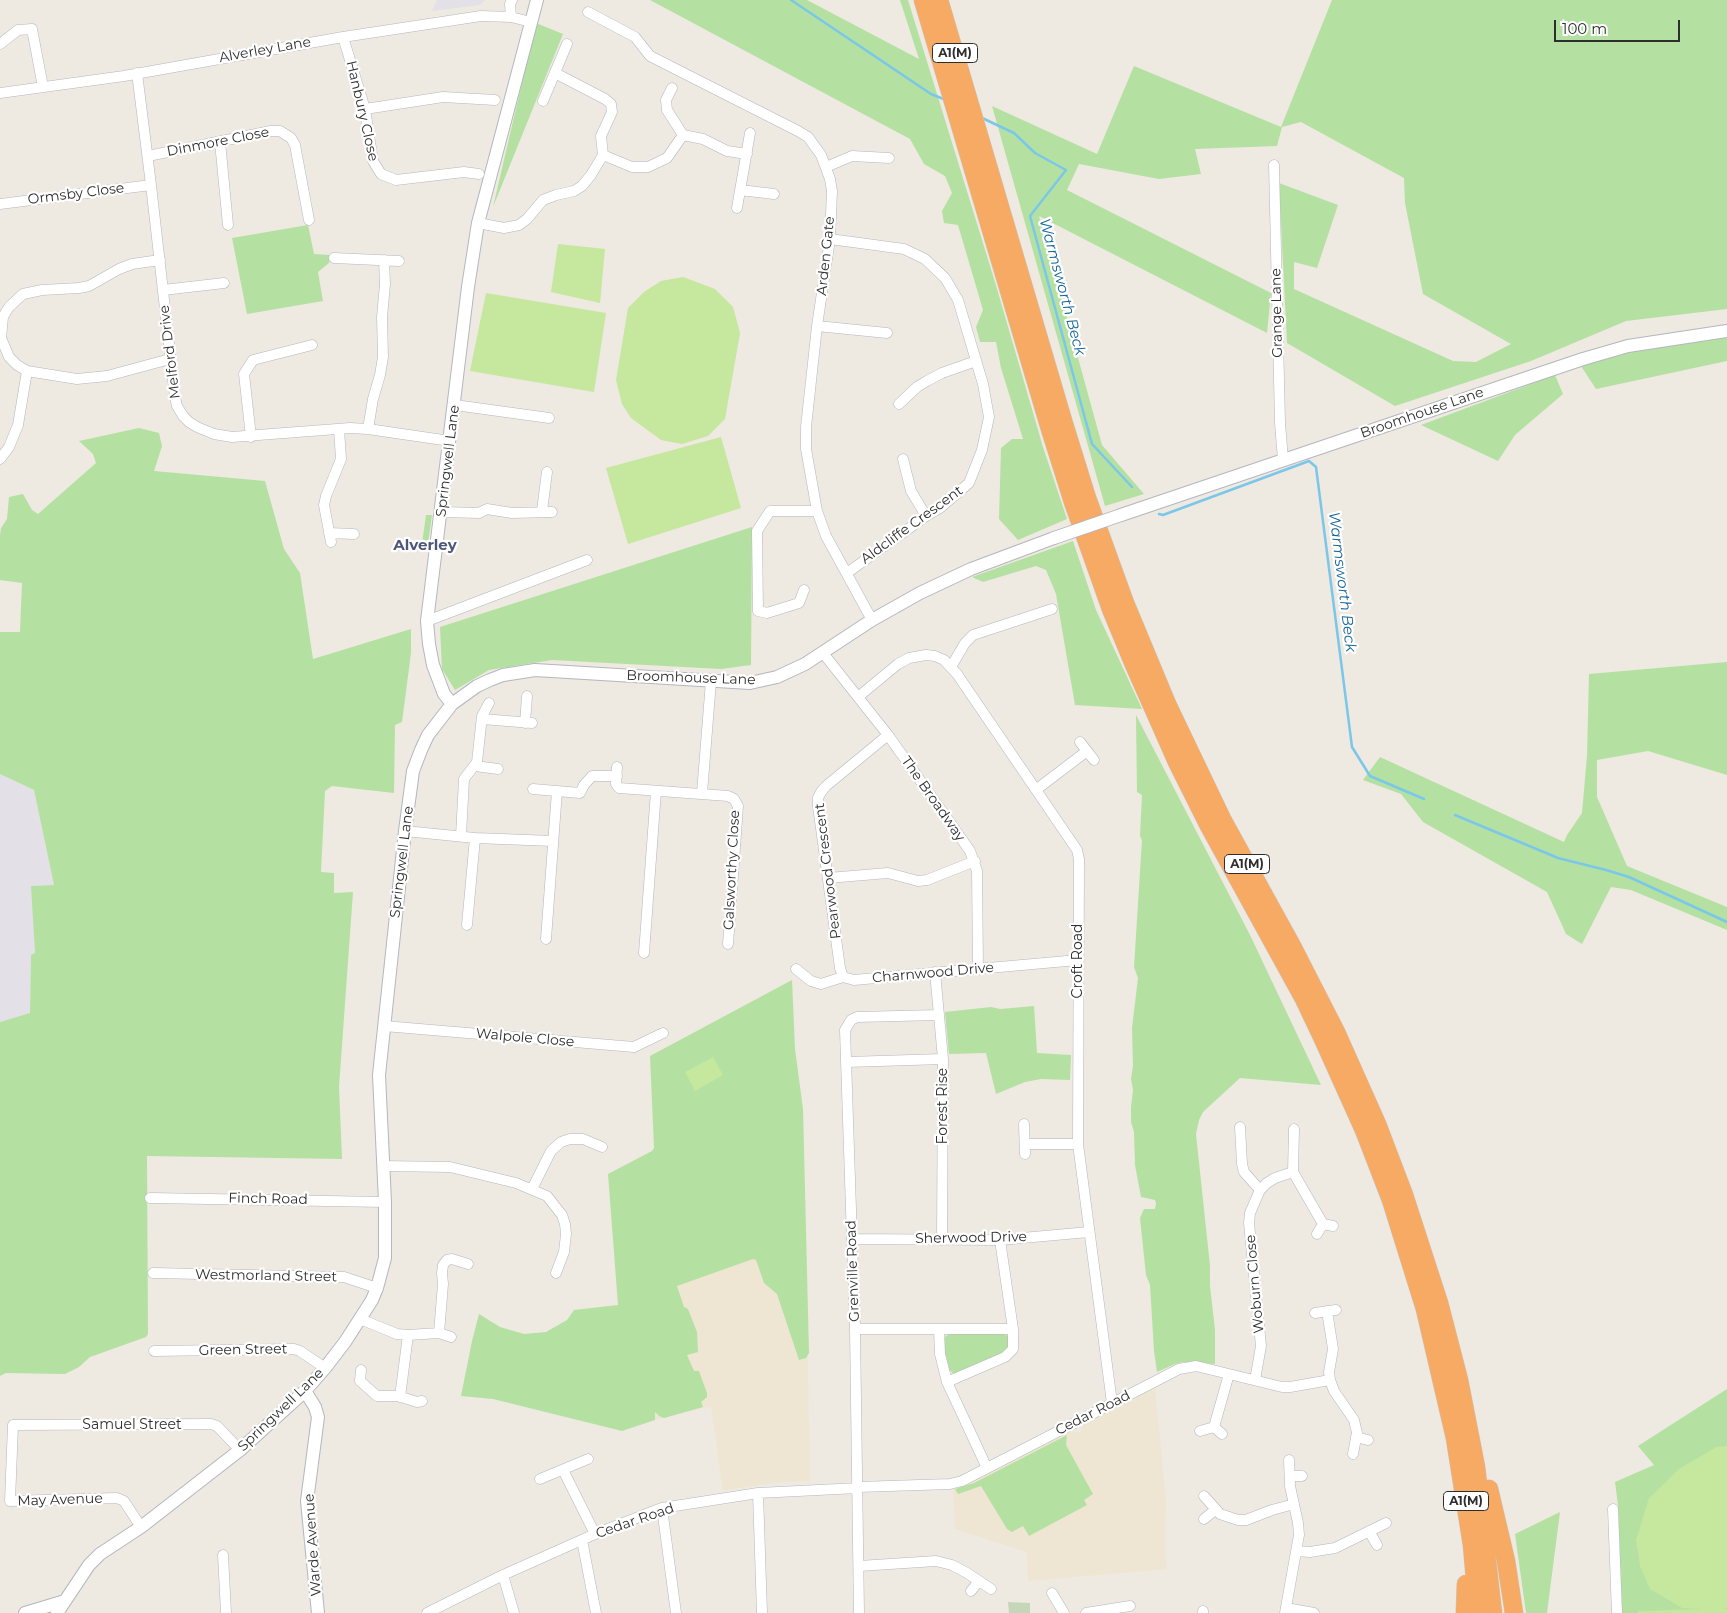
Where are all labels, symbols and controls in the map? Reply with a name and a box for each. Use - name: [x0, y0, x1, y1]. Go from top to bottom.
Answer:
- scale bar: [1557, 10, 1683, 42]
- text: 100 m: [1562, 19, 1607, 38]
- street label: Alverley Lane: [218, 34, 312, 66]
- road number: A1(M): [932, 44, 978, 62]
- street label: Hanbury Close: [342, 59, 382, 163]
- street label: Dinmore Close: [165, 124, 271, 160]
- street label: Ormsby Close: [27, 180, 125, 208]
- street label: Arden Gate: [813, 216, 839, 296]
- water label: Warmsworth Beck: [1035, 217, 1089, 357]
- street label: Grange Lane: [1268, 268, 1286, 358]
- street label: Melford Drive: [156, 304, 184, 400]
- street label: Broomhouse Lane: [1358, 384, 1486, 442]
- street label: Springwell Lane: [433, 404, 463, 518]
- street label: Aldcliffe Crescent: [858, 482, 966, 568]
- water label: Warmsworth Beck: [1324, 511, 1360, 653]
- district label: Alverley: [393, 537, 457, 555]
- street label: Broomhouse Lane: [626, 667, 756, 689]
- street label: The Broadway: [898, 753, 968, 845]
- street label: Pearwood Crescent: [811, 802, 845, 940]
- street label: Springwell Lane: [387, 805, 417, 919]
- street label: Galsworthy Close: [720, 810, 744, 930]
- road number: A1(M): [1224, 854, 1270, 874]
- street label: Croft Road: [1070, 924, 1086, 998]
- street label: Charnwood Drive: [872, 959, 994, 987]
- street label: Walpole Close: [475, 1025, 575, 1051]
- street label: Forest Rise: [935, 1068, 951, 1144]
- street label: Finch Road: [228, 1190, 308, 1208]
- street label: Grenville Road: [843, 1220, 863, 1322]
- street label: Sherwood Drive: [915, 1229, 1027, 1247]
- street label: Woburn Close: [1242, 1234, 1268, 1334]
- street label: Westmorland Street: [195, 1266, 337, 1286]
- street label: Green Street: [199, 1341, 287, 1359]
- street label: Springwell Lane: [235, 1365, 327, 1455]
- street label: Cedar Road: [1053, 1387, 1133, 1439]
- street label: Samuel Street: [82, 1417, 182, 1433]
- street label: May Avenue: [17, 1490, 103, 1510]
- road number: A1(M): [1444, 1492, 1488, 1510]
- street label: Warde Avenue: [301, 1493, 325, 1597]
- street label: Cedar Road: [594, 1500, 676, 1542]

